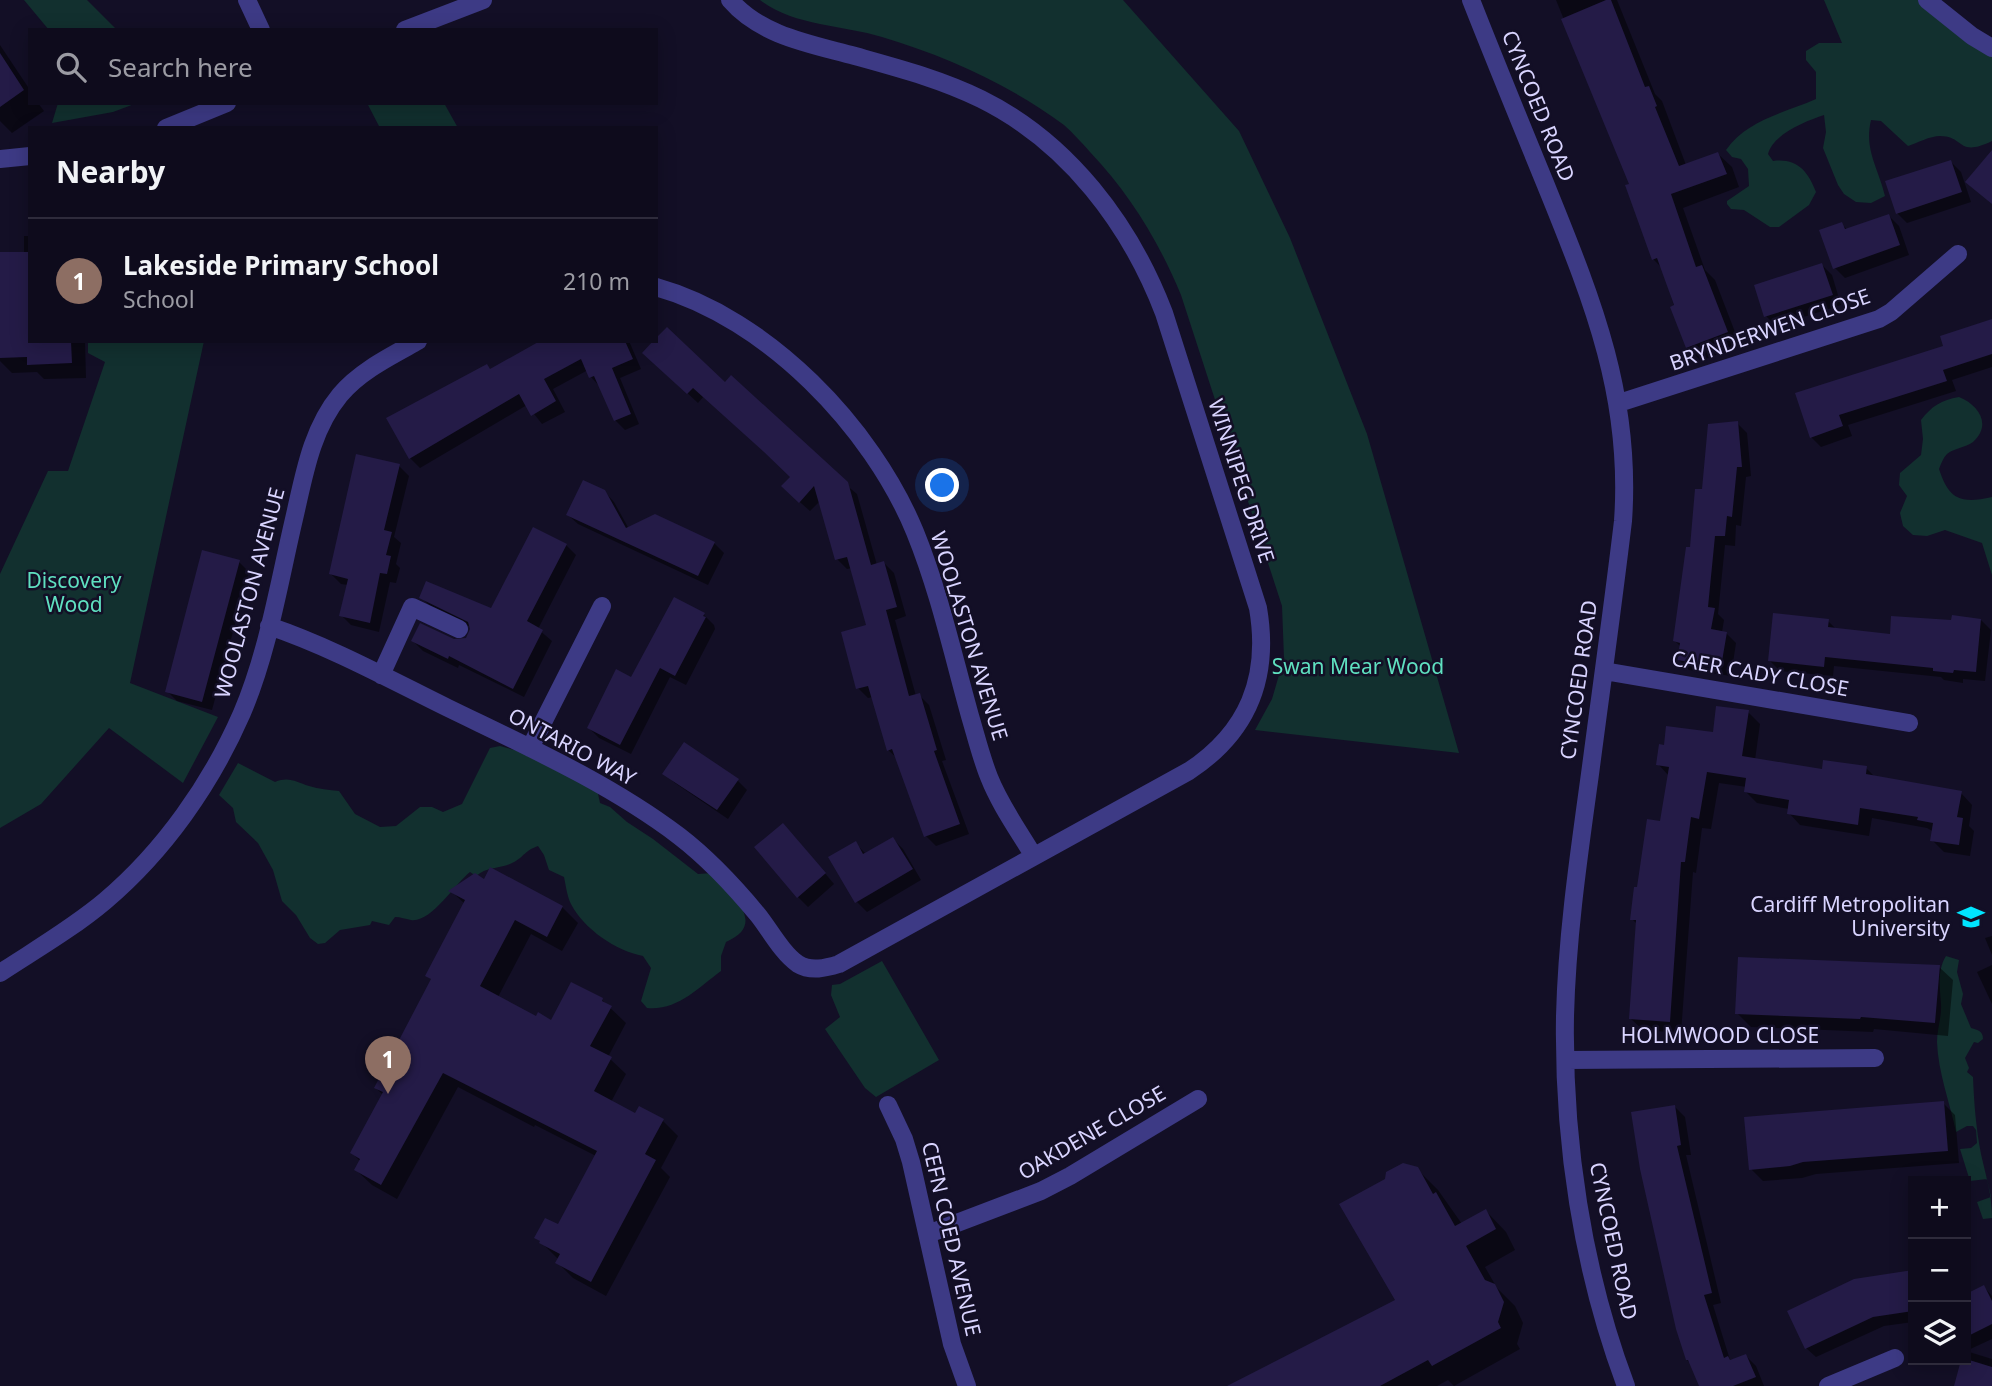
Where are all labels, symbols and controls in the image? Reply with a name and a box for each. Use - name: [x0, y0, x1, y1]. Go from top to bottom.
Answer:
- street label: CYNCOED ROAD: [1496, 26, 1582, 185]
- search box: [28, 28, 658, 105]
- icon: search: [52, 48, 90, 86]
- text: Search here: [108, 49, 253, 85]
- text: Nearby: [56, 151, 165, 192]
- text: Lakeside Primary School: [123, 247, 439, 283]
- text: 1: [72, 265, 86, 297]
- text: 210 m: [563, 265, 630, 297]
- street label: BRYNDERWEN CLOSE: [1665, 282, 1874, 377]
- text: School: [123, 283, 195, 315]
- street label: WINNIPEG DRIVE: [1202, 395, 1282, 566]
- your location: [925, 468, 959, 502]
- street label: WOOLASTON AVENUE: [207, 484, 291, 701]
- street label: WOOLASTON AVENUE: [925, 528, 1015, 744]
- park label: Discovery Wood: [26, 566, 122, 618]
- street label: CYNCOED ROAD: [1553, 598, 1603, 761]
- street label: CAER CADY CLOSE: [1669, 644, 1851, 702]
- park label: Swan Mear Wood: [1272, 652, 1444, 680]
- street label: ONTARIO WAY: [504, 701, 641, 792]
- place label: Cardiff Metropolitan University: [1750, 890, 1950, 942]
- school or university icon: Cardiff Metropolitan University: [1956, 902, 1986, 932]
- street label: HOLMWOOD CLOSE: [1621, 1021, 1819, 1049]
- pin: 1: [365, 1036, 411, 1094]
- street label: OAKDENE CLOSE: [1013, 1079, 1170, 1186]
- street label: CEFN COED AVENUE: [916, 1139, 988, 1339]
- street label: CYNCOED ROAD: [1584, 1159, 1644, 1322]
- map controls: [1908, 1176, 1971, 1365]
- button: +: [1908, 1176, 1971, 1239]
- button: −: [1908, 1239, 1971, 1302]
- button: layers: [1908, 1302, 1971, 1365]

